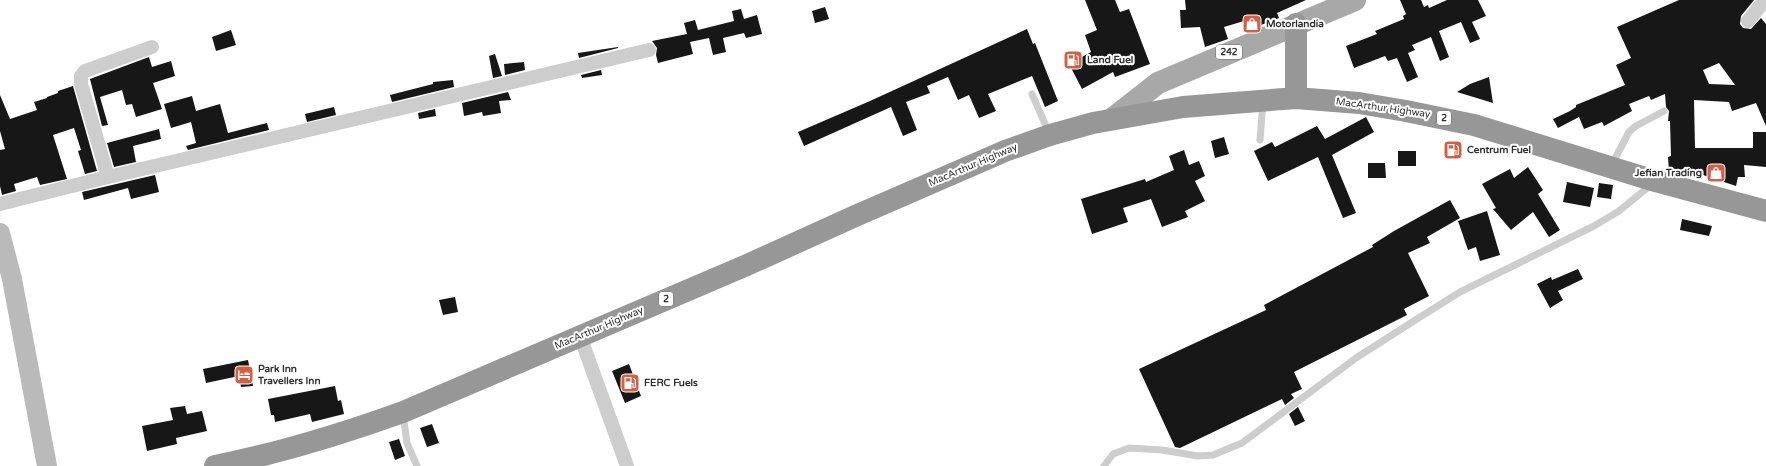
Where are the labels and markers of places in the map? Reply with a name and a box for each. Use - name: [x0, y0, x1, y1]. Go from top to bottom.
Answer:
- shop icon: Motorlandia: [1241, 13, 1263, 35]
- place label: Motorlandia: [1266, 18, 1324, 30]
- fuel station icon: Land Fuel: [1062, 49, 1084, 71]
- place label: Land Fuel: [1087, 54, 1133, 66]
- fuel station icon: Centrum Fuel: [1442, 139, 1464, 161]
- place label: Centrum Fuel: [1467, 144, 1531, 156]
- shop icon: Jefian Trading: [1705, 162, 1727, 184]
- place label: Jefian Trading: [1634, 167, 1702, 179]
- place label: Park Inn Travellers Inn: [257, 363, 321, 387]
- hotel icon: Park Inn Travellers Inn: [233, 364, 255, 386]
- fuel station icon: FERC Fuels: [619, 372, 641, 394]
- place label: FERC Fuels: [644, 377, 698, 389]

